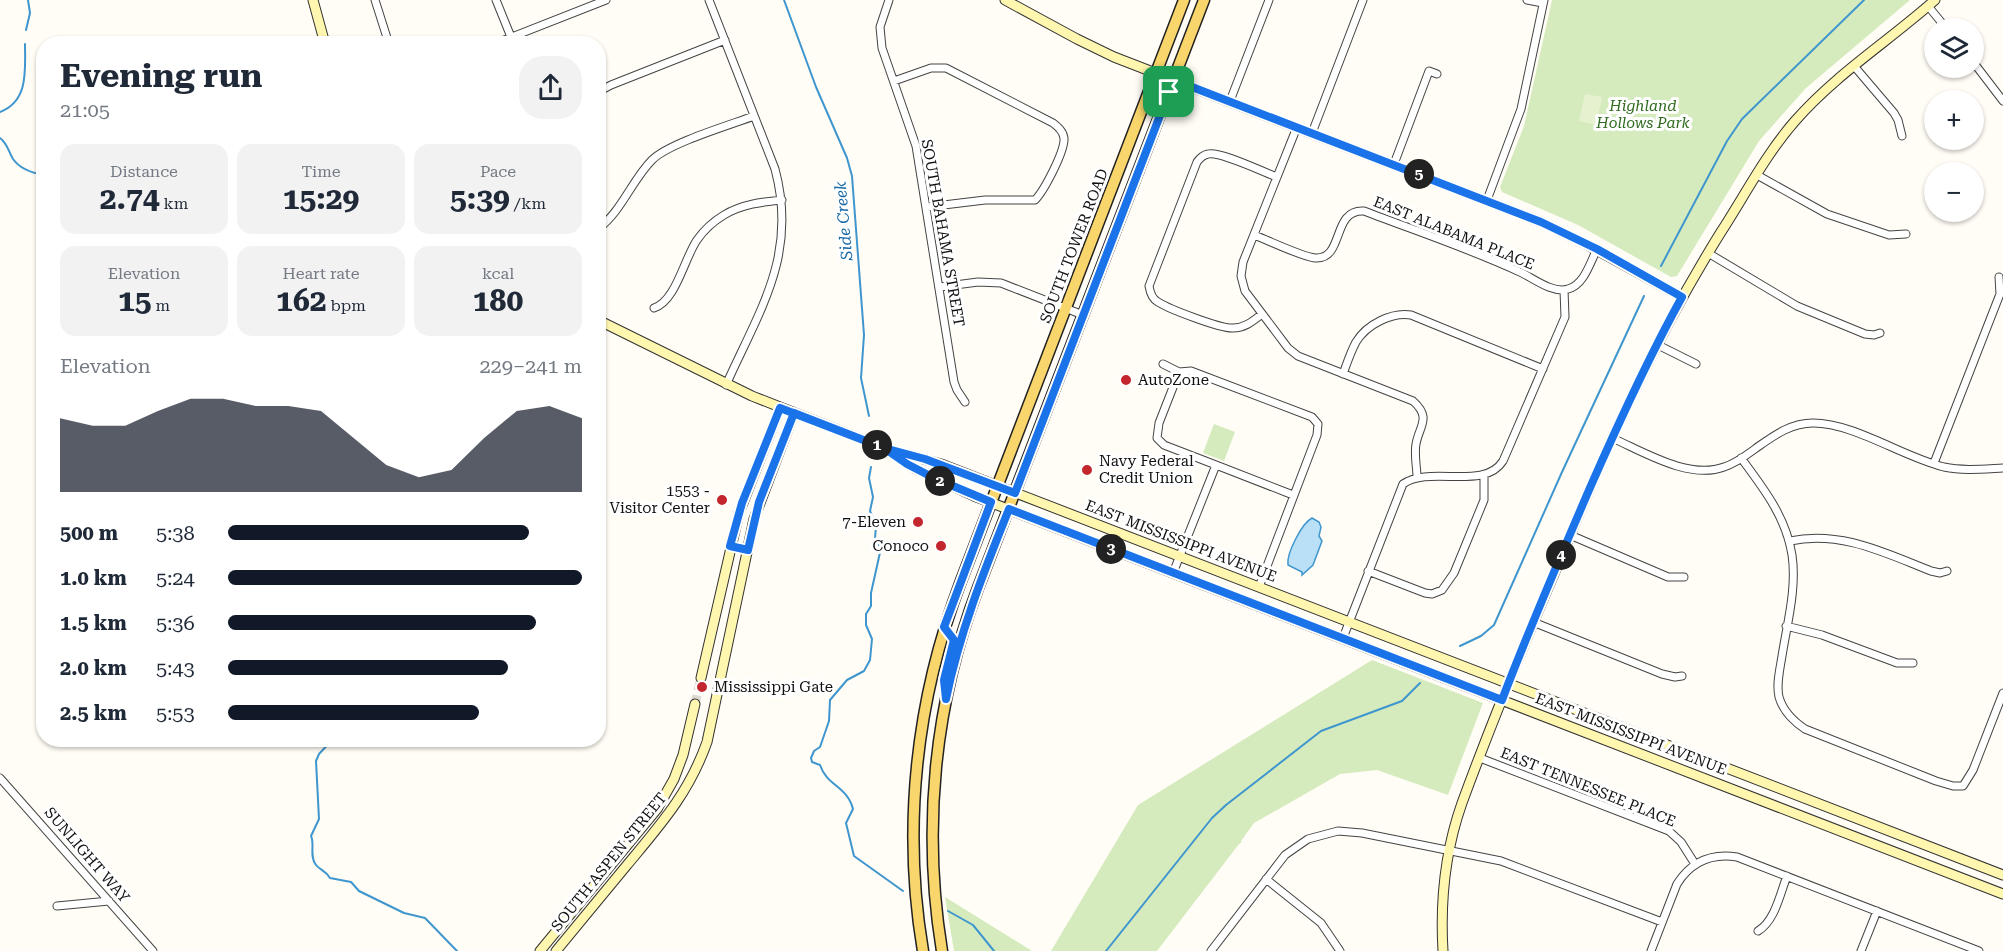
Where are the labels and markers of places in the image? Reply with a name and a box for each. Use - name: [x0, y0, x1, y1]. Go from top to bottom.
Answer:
- pin: [1143, 66, 1194, 117]
- pin: 5: [1404, 159, 1434, 189]
- place label: AutoZone: [1138, 371, 1209, 389]
- marker: AutoZone: [1119, 373, 1133, 387]
- pin: 1: [862, 430, 892, 460]
- place label: Navy Federal Credit Union: [1099, 452, 1194, 487]
- marker: Navy Federal Credit Union: [1080, 463, 1094, 477]
- pin: 2: [925, 466, 955, 496]
- place label: 1553 - Visitor Center: [610, 482, 710, 517]
- marker: 1553 - Visitor Center: [715, 493, 729, 507]
- place label: 7-Eleven: [842, 513, 906, 531]
- marker: 7-Eleven: [911, 515, 925, 529]
- pin: 3: [1096, 534, 1126, 564]
- place label: Conoco: [872, 537, 929, 555]
- marker: Conoco: [934, 539, 948, 553]
- pin: 4: [1546, 540, 1576, 570]
- place label: Mississippi Gate: [714, 678, 833, 696]
- marker: Mississippi Gate: [695, 680, 709, 694]

